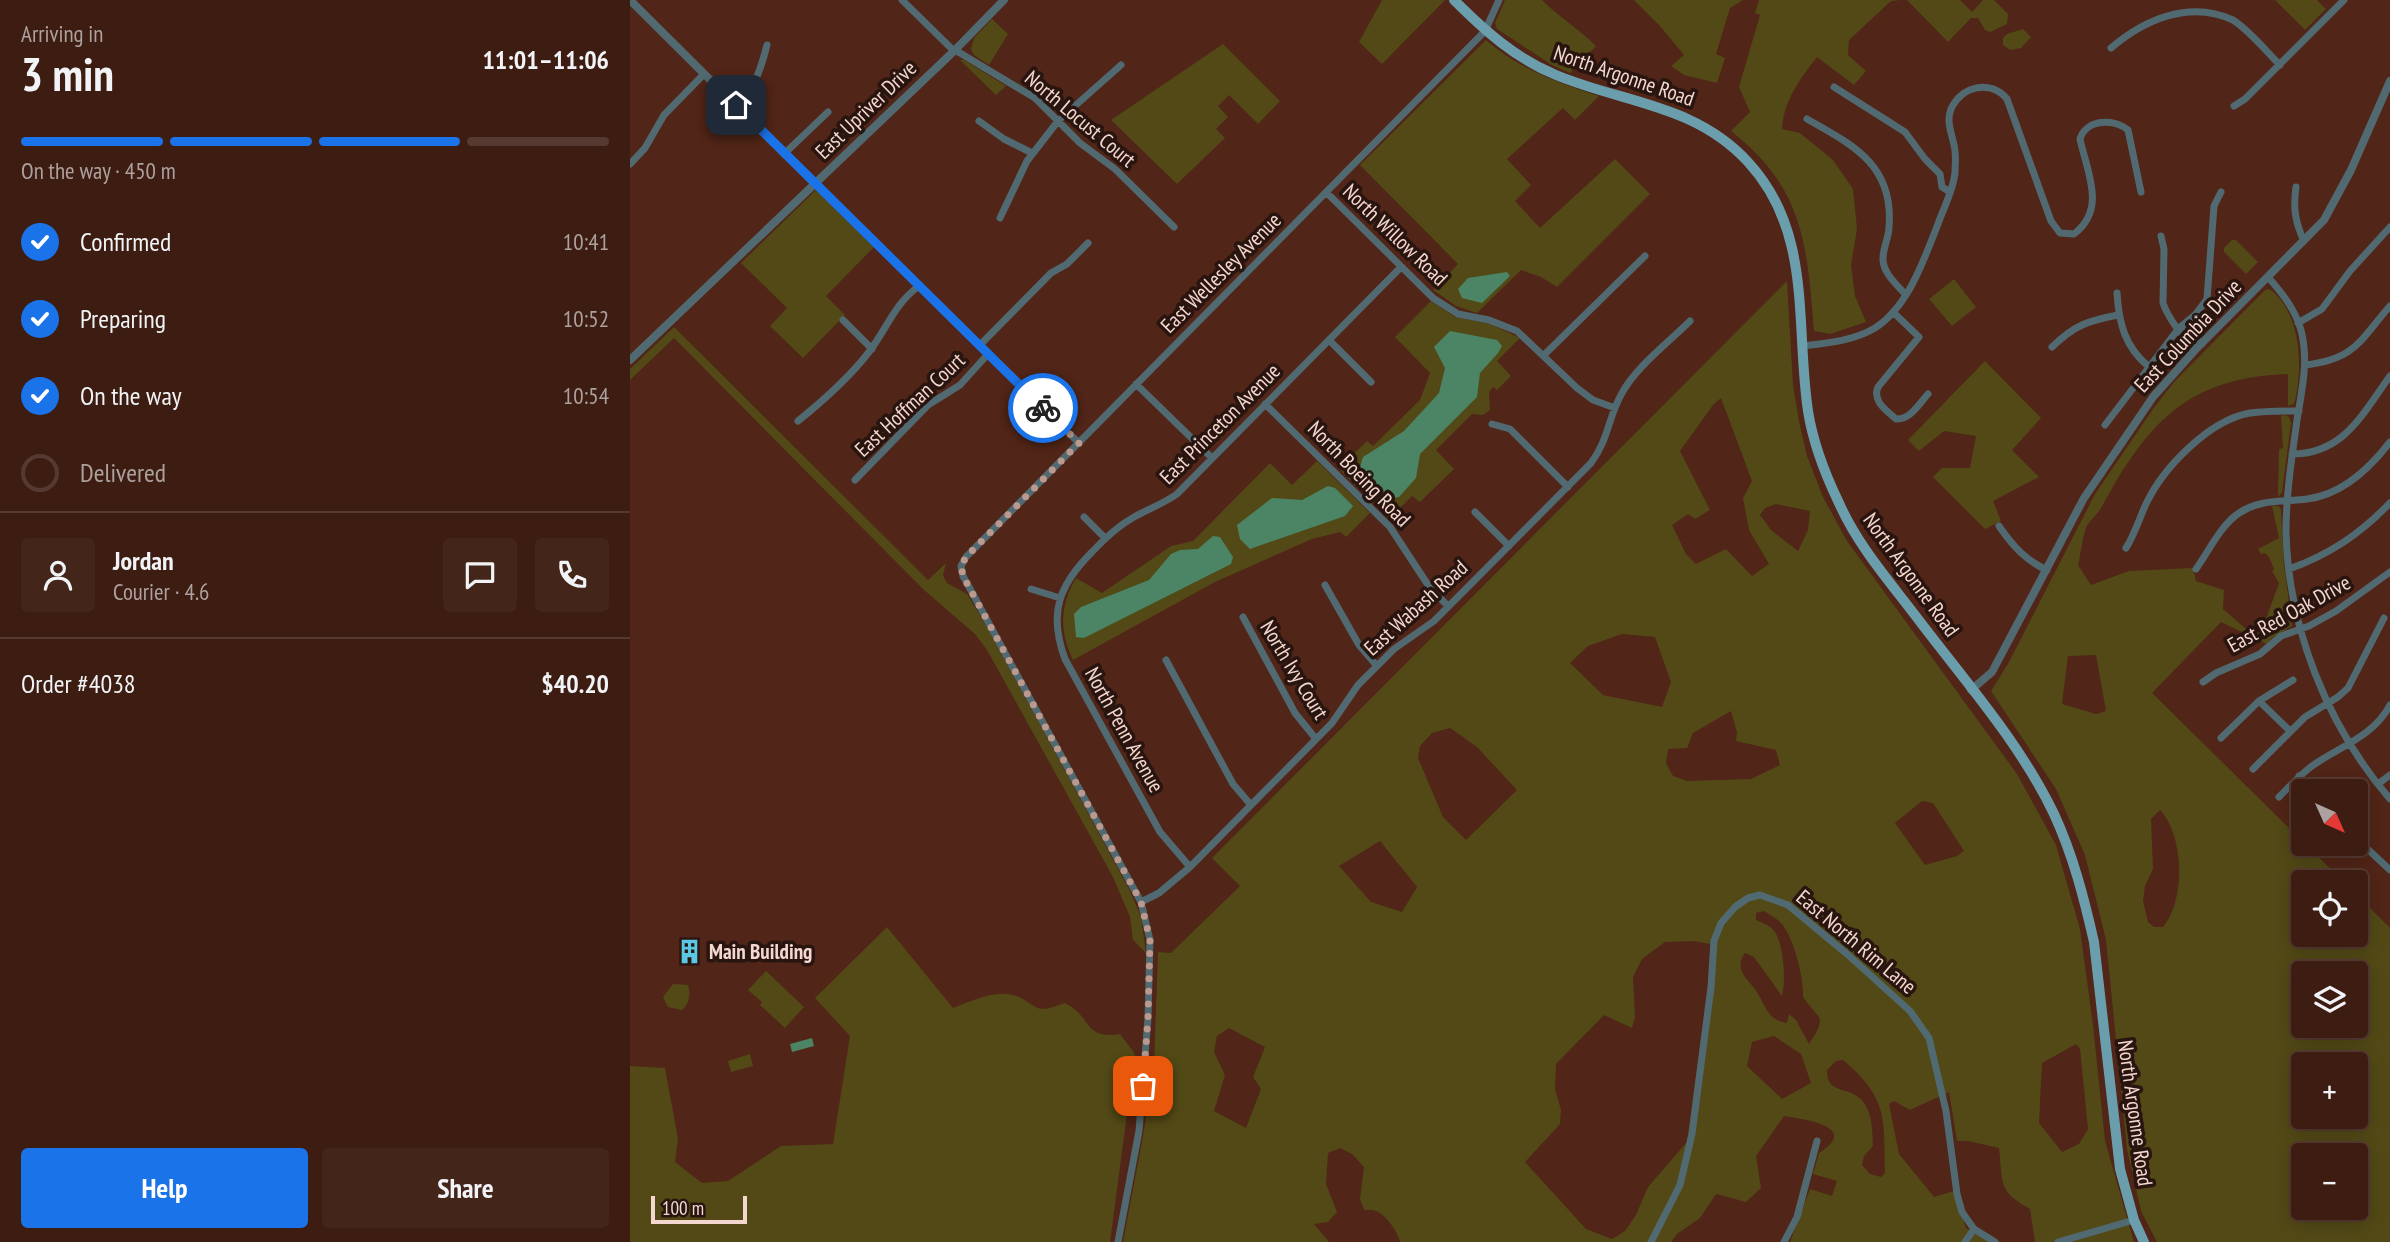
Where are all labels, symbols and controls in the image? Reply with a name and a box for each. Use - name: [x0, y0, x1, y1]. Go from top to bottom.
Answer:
- text: Arriving in: [21, 19, 103, 48]
- street label: North Argonne Road: [1550, 39, 1698, 112]
- text: 11:01–11:06: [482, 43, 609, 76]
- text: 3 min: [21, 44, 114, 104]
- street label: East Upriver Drive: [809, 55, 922, 165]
- street label: North Locust Court: [1020, 65, 1141, 173]
- pin: [706, 75, 766, 135]
- icon: home: [717, 86, 755, 124]
- text: On the way · 450 m: [21, 156, 176, 185]
- street label: North Willow Road: [1337, 178, 1453, 291]
- street label: East Wellesley Avenue: [1155, 207, 1287, 339]
- icon: check: [21, 223, 59, 261]
- text: Confirmed: [80, 225, 171, 258]
- text: 10:41: [563, 227, 609, 256]
- street label: East Columbia Drive: [2128, 273, 2247, 398]
- icon: check: [21, 300, 59, 338]
- text: Preparing: [80, 302, 166, 335]
- text: 10:52: [563, 304, 609, 333]
- street label: East Hoffman Court: [849, 347, 970, 462]
- street label: East Princeton Avenue: [1154, 358, 1286, 490]
- courier: [1008, 373, 1078, 443]
- icon: check: [21, 377, 59, 415]
- text: On the way: [80, 379, 182, 412]
- text: 10:54: [563, 381, 609, 410]
- icon: bike: [1024, 389, 1062, 427]
- street label: North Boeing Road: [1302, 415, 1417, 532]
- text: Delivered: [80, 456, 166, 489]
- street label: North Argonne Road: [1857, 507, 1965, 642]
- button: person: [21, 538, 95, 612]
- button: chat: [443, 538, 517, 612]
- button: phone: [535, 538, 609, 612]
- text: Jordan: [113, 544, 174, 577]
- street label: East Wabash Road: [1358, 554, 1473, 661]
- street label: East Red Oak Drive: [2223, 569, 2355, 658]
- text: Courier · 4.6: [113, 577, 209, 606]
- street label: North Ivy Court: [1254, 615, 1335, 724]
- street label: North Penn Avenue: [1079, 662, 1170, 797]
- text: Order #4038: [21, 667, 136, 700]
- text: $40.20: [541, 667, 609, 700]
- north arrow: [2291, 779, 2368, 856]
- map controls: [2291, 779, 2368, 1220]
- button: locate: [2291, 870, 2368, 947]
- street label: East North Rim Lane: [1791, 884, 1922, 1000]
- building icon: Main Building: [675, 938, 703, 966]
- place label: Main Building: [709, 938, 812, 965]
- button: layers: [2291, 961, 2368, 1038]
- street label: North Argonne Road: [2112, 1038, 2159, 1187]
- button: +: [2291, 1052, 2368, 1129]
- pin: [1113, 1056, 1173, 1116]
- icon: bag: [1124, 1067, 1162, 1105]
- button: −: [2291, 1143, 2368, 1220]
- button: Help: [21, 1148, 308, 1228]
- button: Share: [322, 1148, 609, 1228]
- scale bar: [651, 1193, 747, 1225]
- text: 100 m: [662, 1196, 704, 1220]

